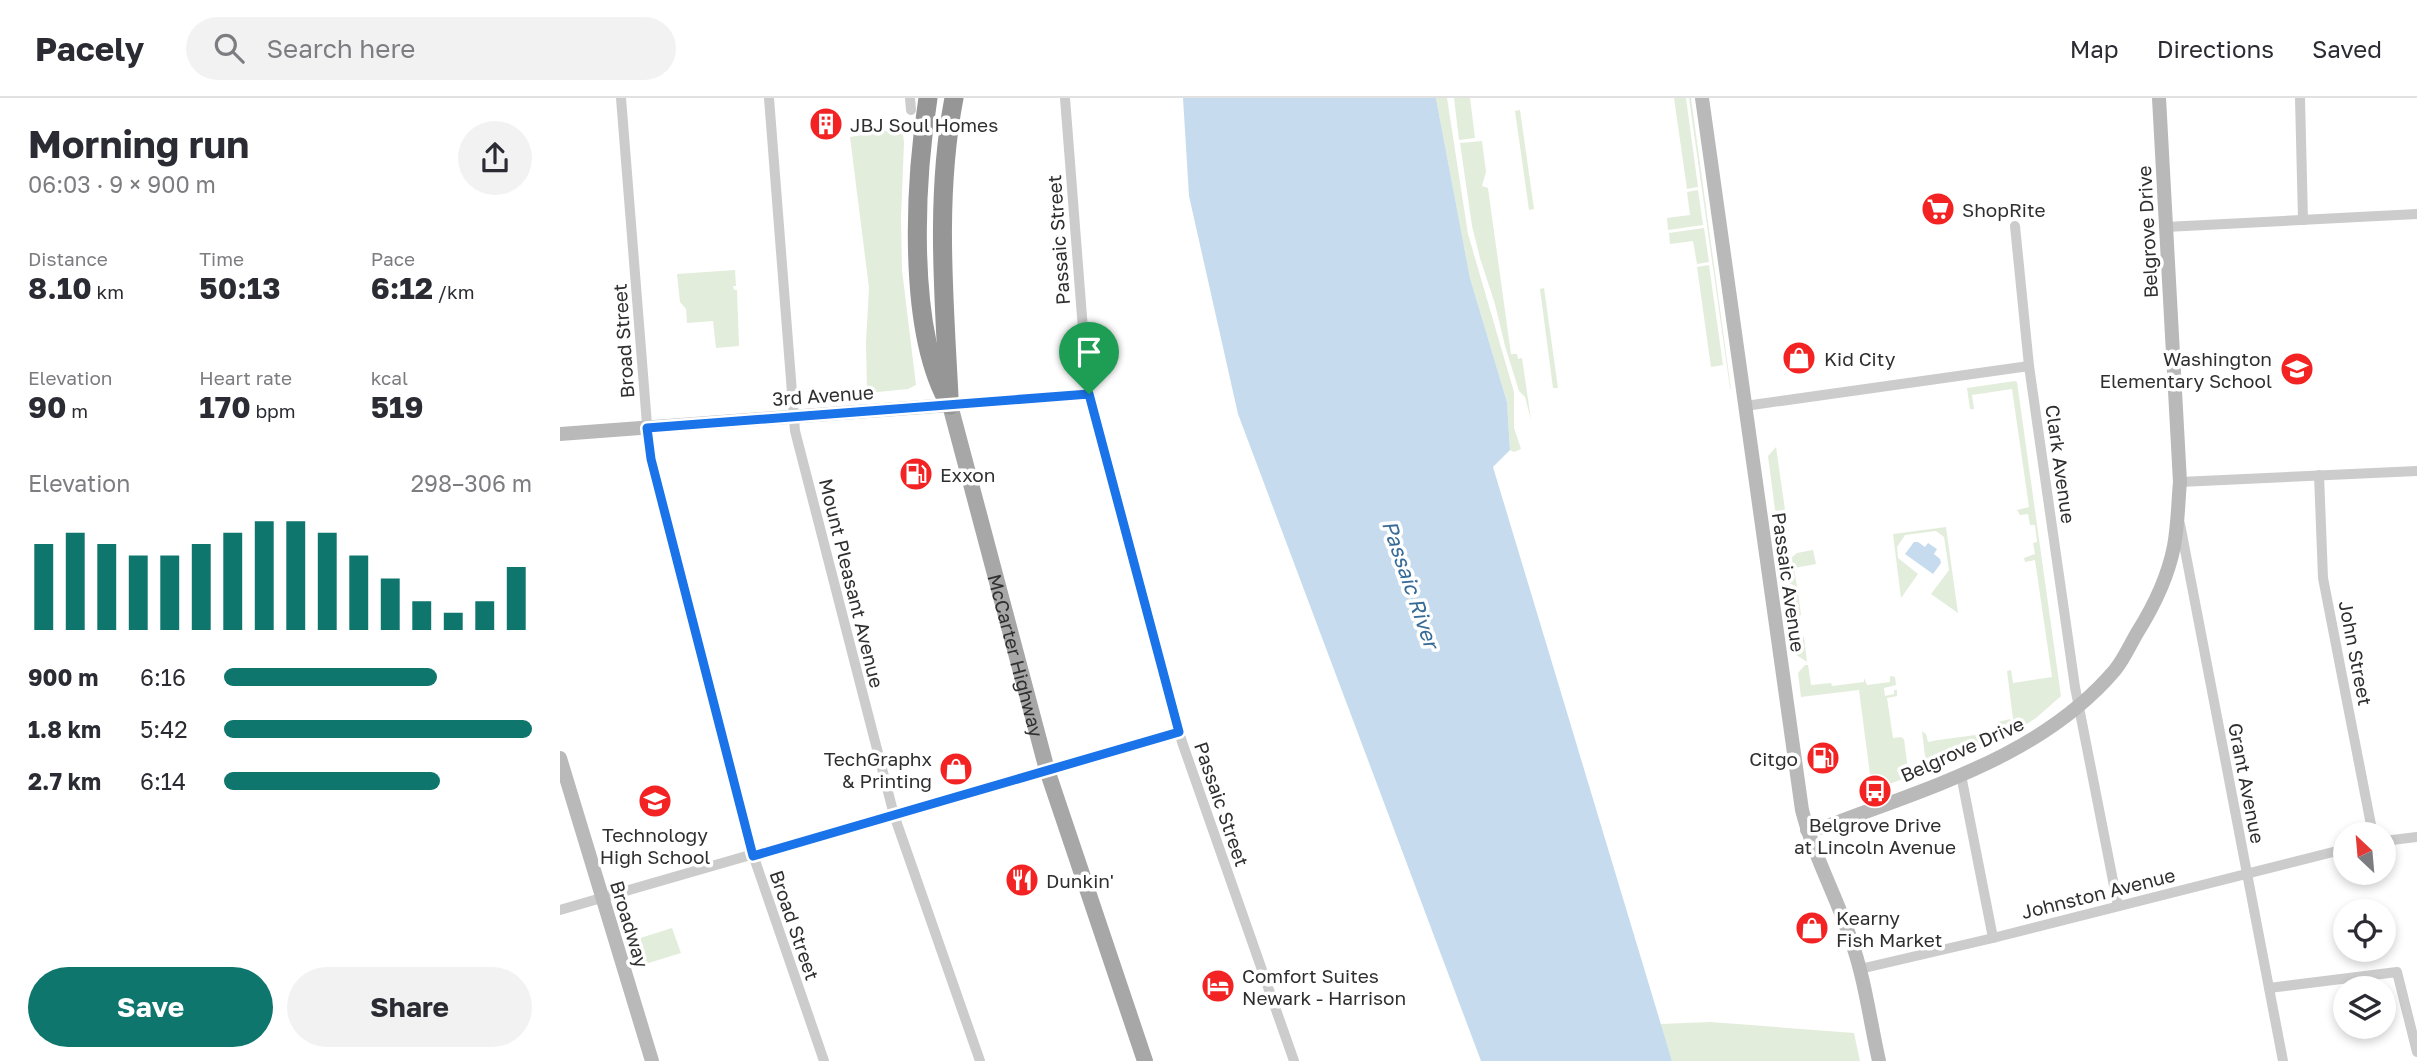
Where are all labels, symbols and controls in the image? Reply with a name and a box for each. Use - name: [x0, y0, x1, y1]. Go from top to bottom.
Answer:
- search box: [186, 17, 676, 80]
- text: Pacely: [35, 29, 144, 68]
- icon: search: [210, 29, 248, 67]
- text: Search here: [266, 33, 415, 64]
- text: Map: [2070, 34, 2119, 63]
- text: Directions: [2157, 34, 2274, 63]
- text: Saved: [2312, 34, 2382, 63]
- building icon: JBJ Soul Homes: [807, 105, 845, 143]
- place label: JBJ Soul Homes: [850, 113, 998, 136]
- text: Morning run: [28, 121, 249, 166]
- button: share: [458, 121, 532, 195]
- street label: Belgrove Drive: [2132, 165, 2162, 299]
- text: 06:03 · 9 × 900 m: [28, 170, 216, 198]
- street label: Passaic Street: [1042, 174, 1074, 306]
- supermarket icon: ShopRite: [1919, 190, 1957, 228]
- place label: ShopRite: [1962, 198, 2046, 221]
- text: Distance: [28, 247, 108, 270]
- text: Time: [199, 247, 244, 270]
- text: Pace: [371, 247, 415, 270]
- text: 8.10: [28, 270, 92, 306]
- text: 50:13: [199, 270, 280, 306]
- text: 6:12: [371, 270, 433, 306]
- text: km: [92, 280, 124, 303]
- text: /km: [433, 280, 474, 303]
- street label: Broad Street: [608, 283, 638, 399]
- pin: [1059, 322, 1119, 394]
- icon: arrive: [1070, 333, 1108, 371]
- shop icon: Kid City: [1780, 339, 1818, 377]
- place label: Kid City: [1824, 347, 1896, 370]
- place label: Washington Elementary School: [2099, 347, 2272, 392]
- school or university icon: Washington Elementary School: [2278, 350, 2316, 388]
- text: Elevation: [28, 366, 113, 389]
- text: Heart rate: [199, 366, 292, 389]
- text: kcal: [371, 366, 408, 389]
- street label: 3rd Avenue: [771, 380, 875, 410]
- text: 90: [28, 389, 67, 425]
- text: 170: [199, 389, 251, 425]
- text: 519: [371, 389, 423, 425]
- text: m: [67, 399, 88, 422]
- text: bpm: [251, 399, 296, 422]
- street label: Clark Avenue: [2041, 403, 2081, 525]
- fuel station icon: Exxon: [897, 455, 935, 493]
- place label: Exxon: [940, 463, 995, 486]
- text: Elevation: [28, 469, 130, 497]
- text: 298–306 m: [411, 469, 532, 497]
- street label: Mount Pleasant Avenue: [815, 476, 889, 690]
- street label: Passaic Avenue: [1768, 511, 1810, 653]
- water label: Passaic River: [1377, 517, 1446, 654]
- street label: McCarter Highway: [984, 571, 1049, 740]
- street label: John Street: [2335, 599, 2377, 707]
- text: 900 m: [28, 663, 98, 691]
- text: 6:16: [140, 663, 186, 691]
- street label: Belgrove Drive: [1897, 712, 2027, 786]
- text: 1.8 km: [28, 715, 101, 743]
- text: 5:42: [140, 715, 188, 743]
- street label: Grant Avenue: [2224, 721, 2270, 845]
- street label: Passaic Street: [1190, 739, 1254, 869]
- fuel station icon: Citgo: [1804, 739, 1842, 777]
- place label: TechGraphx & Printing: [824, 747, 932, 792]
- place label: Citgo: [1749, 747, 1798, 770]
- shop icon: TechGraphx & Printing: [937, 750, 975, 788]
- text: 2.7 km: [28, 767, 101, 795]
- text: 6:14: [140, 767, 186, 795]
- bus stop icon: Belgrove Drive at Lincoln Avenue: [1856, 772, 1894, 810]
- school or university icon: Technology High School: [636, 782, 674, 820]
- place label: Belgrove Drive at Lincoln Avenue: [1794, 813, 1956, 858]
- north arrow: [2333, 822, 2396, 886]
- map controls: [2333, 822, 2396, 1039]
- place label: Technology High School: [600, 823, 710, 868]
- restaurant icon: Dunkin': [1003, 861, 1041, 899]
- street label: Johnston Avenue: [2019, 863, 2177, 923]
- street label: Broad Street: [765, 867, 825, 983]
- place label: Dunkin': [1046, 869, 1114, 892]
- street label: Broadway: [606, 878, 654, 971]
- button: locate: [2333, 899, 2396, 962]
- place label: Kearny Fish Market: [1836, 906, 1942, 951]
- shop icon: Kearny Fish Market: [1793, 909, 1831, 947]
- place label: Comfort Suites Newark - Harrison: [1242, 964, 1406, 1009]
- button: Save: [28, 967, 273, 1047]
- button: Share: [287, 967, 532, 1047]
- hotel icon: Comfort Suites Newark - Harrison: [1199, 967, 1237, 1005]
- button: layers: [2333, 976, 2396, 1039]

